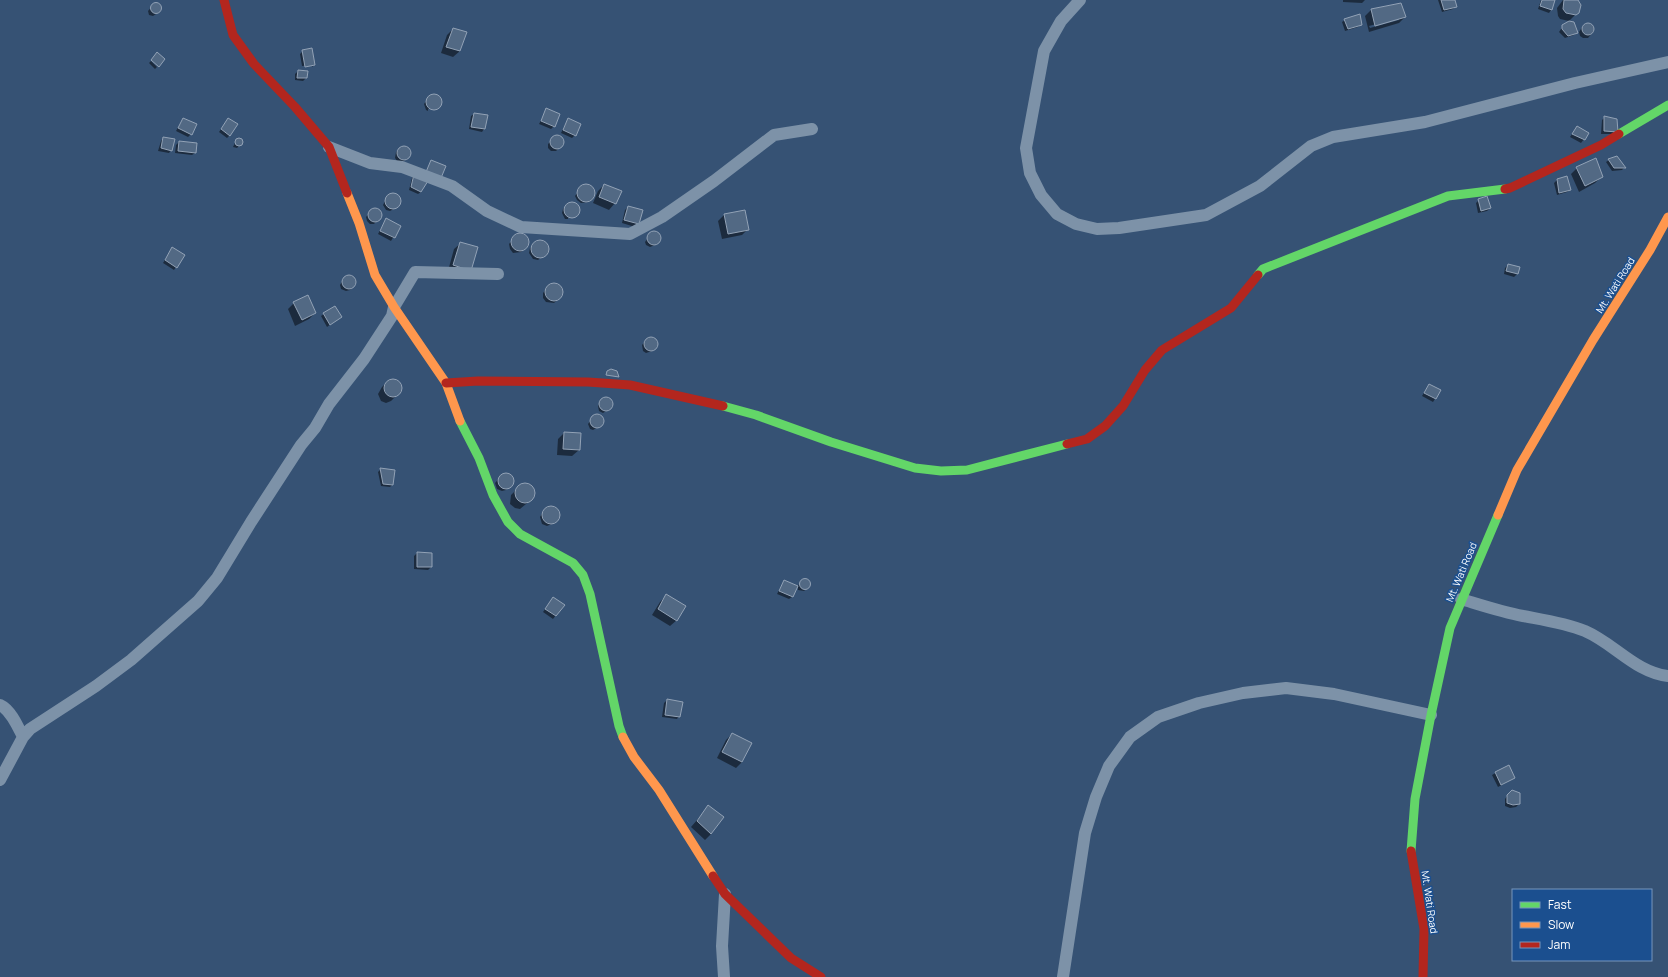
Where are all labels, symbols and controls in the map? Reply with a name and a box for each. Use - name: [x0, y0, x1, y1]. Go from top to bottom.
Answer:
- street label: Mt. Wati Road: [1592, 254, 1638, 316]
- street label: Mt. Wati Road: [1442, 540, 1480, 604]
- street label: Mt. Wati Road: [1419, 870, 1441, 934]
- legend: [1512, 889, 1652, 961]
- text: Fast: [1548, 896, 1572, 913]
- text: Slow: [1548, 916, 1574, 933]
- text: Jam: [1548, 936, 1570, 953]

